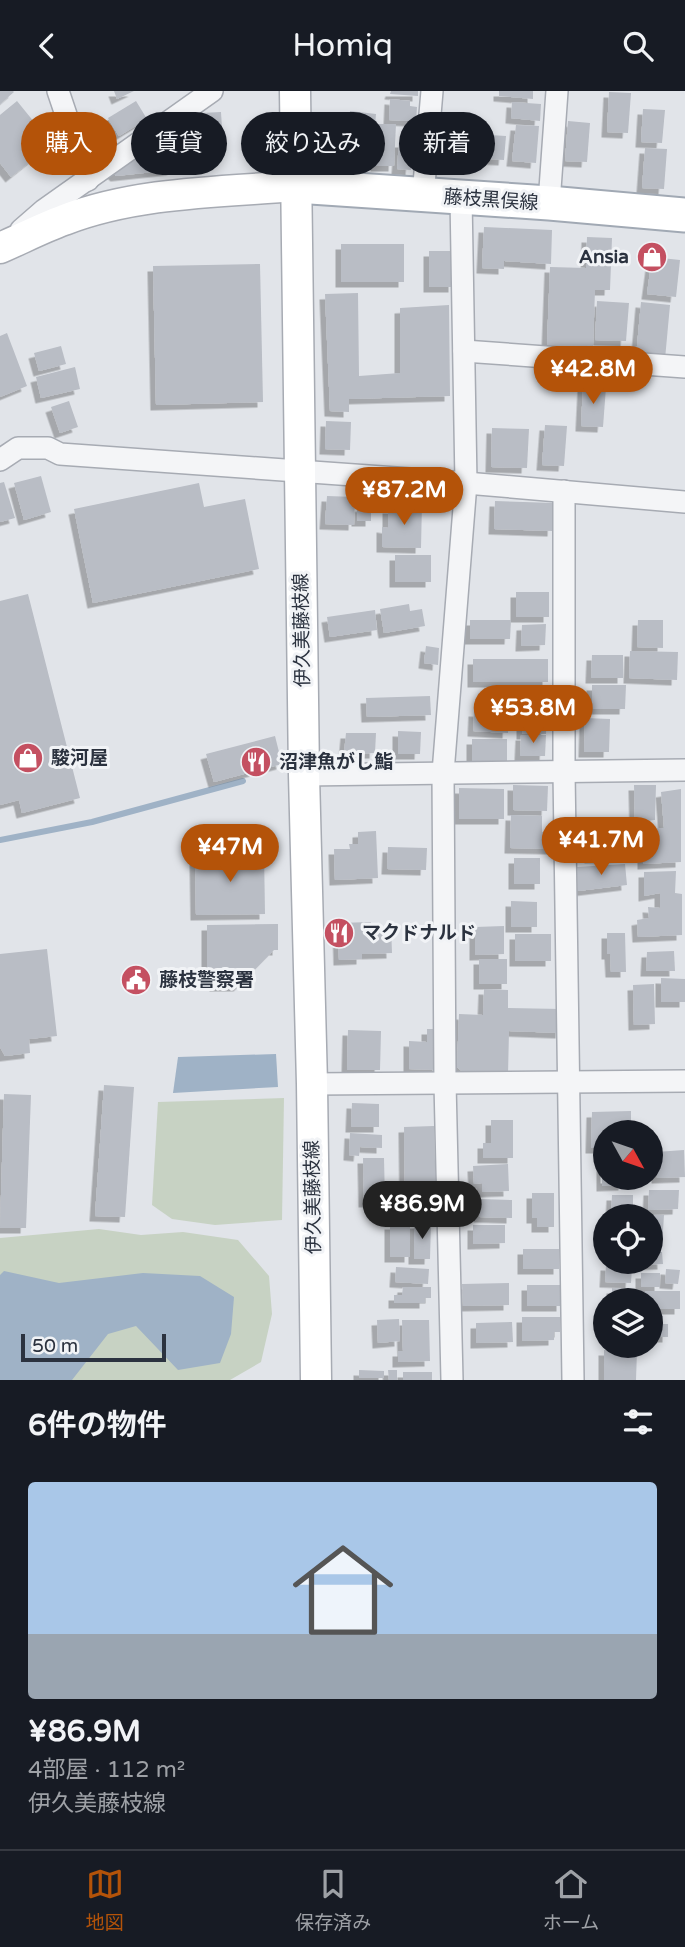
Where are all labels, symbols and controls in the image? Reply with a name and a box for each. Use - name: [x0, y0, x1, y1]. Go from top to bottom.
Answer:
- icon: back: [28, 27, 66, 65]
- text: Homiq: [292, 27, 393, 65]
- icon: search: [619, 27, 657, 65]
- chip: 購入: [21, 112, 117, 175]
- chip: 賃貸: [131, 112, 227, 175]
- chip: 絞り込み: [241, 112, 385, 175]
- chip: 新着: [399, 112, 495, 175]
- street label: 藤枝黒俣線: [443, 186, 539, 214]
- shop icon: Ansia: [635, 240, 669, 274]
- place label: Ansia: [579, 246, 629, 268]
- pin: ¥42.8M: [536, 347, 650, 406]
- text: ¥42.8M: [550, 355, 636, 383]
- pin: ¥87.2M: [347, 467, 461, 527]
- text: ¥87.2M: [361, 476, 447, 504]
- street label: 伊久美藤枝線: [290, 573, 314, 687]
- pin: ¥53.8M: [476, 685, 590, 745]
- text: ¥53.8M: [490, 694, 576, 722]
- shop icon: 駿河屋: [11, 741, 45, 775]
- restaurant icon: 沼津魚がし鮨: [239, 745, 273, 779]
- place label: 駿河屋: [51, 747, 108, 769]
- place label: 沼津魚がし鮨: [279, 751, 393, 773]
- pin: ¥41.7M: [544, 817, 658, 877]
- pin: ¥47M: [189, 825, 271, 884]
- text: ¥41.7M: [558, 826, 644, 854]
- text: ¥47M: [197, 833, 263, 861]
- restaurant icon: マクドナルド: [322, 916, 356, 950]
- place label: マクドナルド: [362, 922, 476, 944]
- public building icon: 藤枝警察署: [119, 963, 153, 997]
- place label: 藤枝警察署: [159, 969, 254, 991]
- north arrow: [593, 1120, 663, 1190]
- map controls: [593, 1120, 663, 1358]
- street label: 伊久美藤枝線: [301, 1140, 325, 1254]
- pin: ¥86.9M: [365, 1181, 479, 1241]
- text: ¥86.9M: [379, 1190, 465, 1218]
- button: locate: [593, 1204, 663, 1274]
- button: layers: [593, 1288, 663, 1358]
- scale bar: [21, 1331, 166, 1363]
- text: 50 m: [32, 1335, 78, 1357]
- icon: filters: [619, 1403, 657, 1441]
- text: 6件の物件: [28, 1407, 167, 1444]
- icon: home: [280, 1527, 406, 1653]
- text: ¥86.9M: [28, 1713, 141, 1750]
- text: 4部屋 · 112 m²: [28, 1756, 185, 1784]
- text: 伊久美藤枝線: [28, 1790, 166, 1818]
- tab: 地図: [86, 1865, 124, 1934]
- tab: 保存済み: [295, 1865, 371, 1934]
- tab: ホーム: [543, 1865, 599, 1934]

